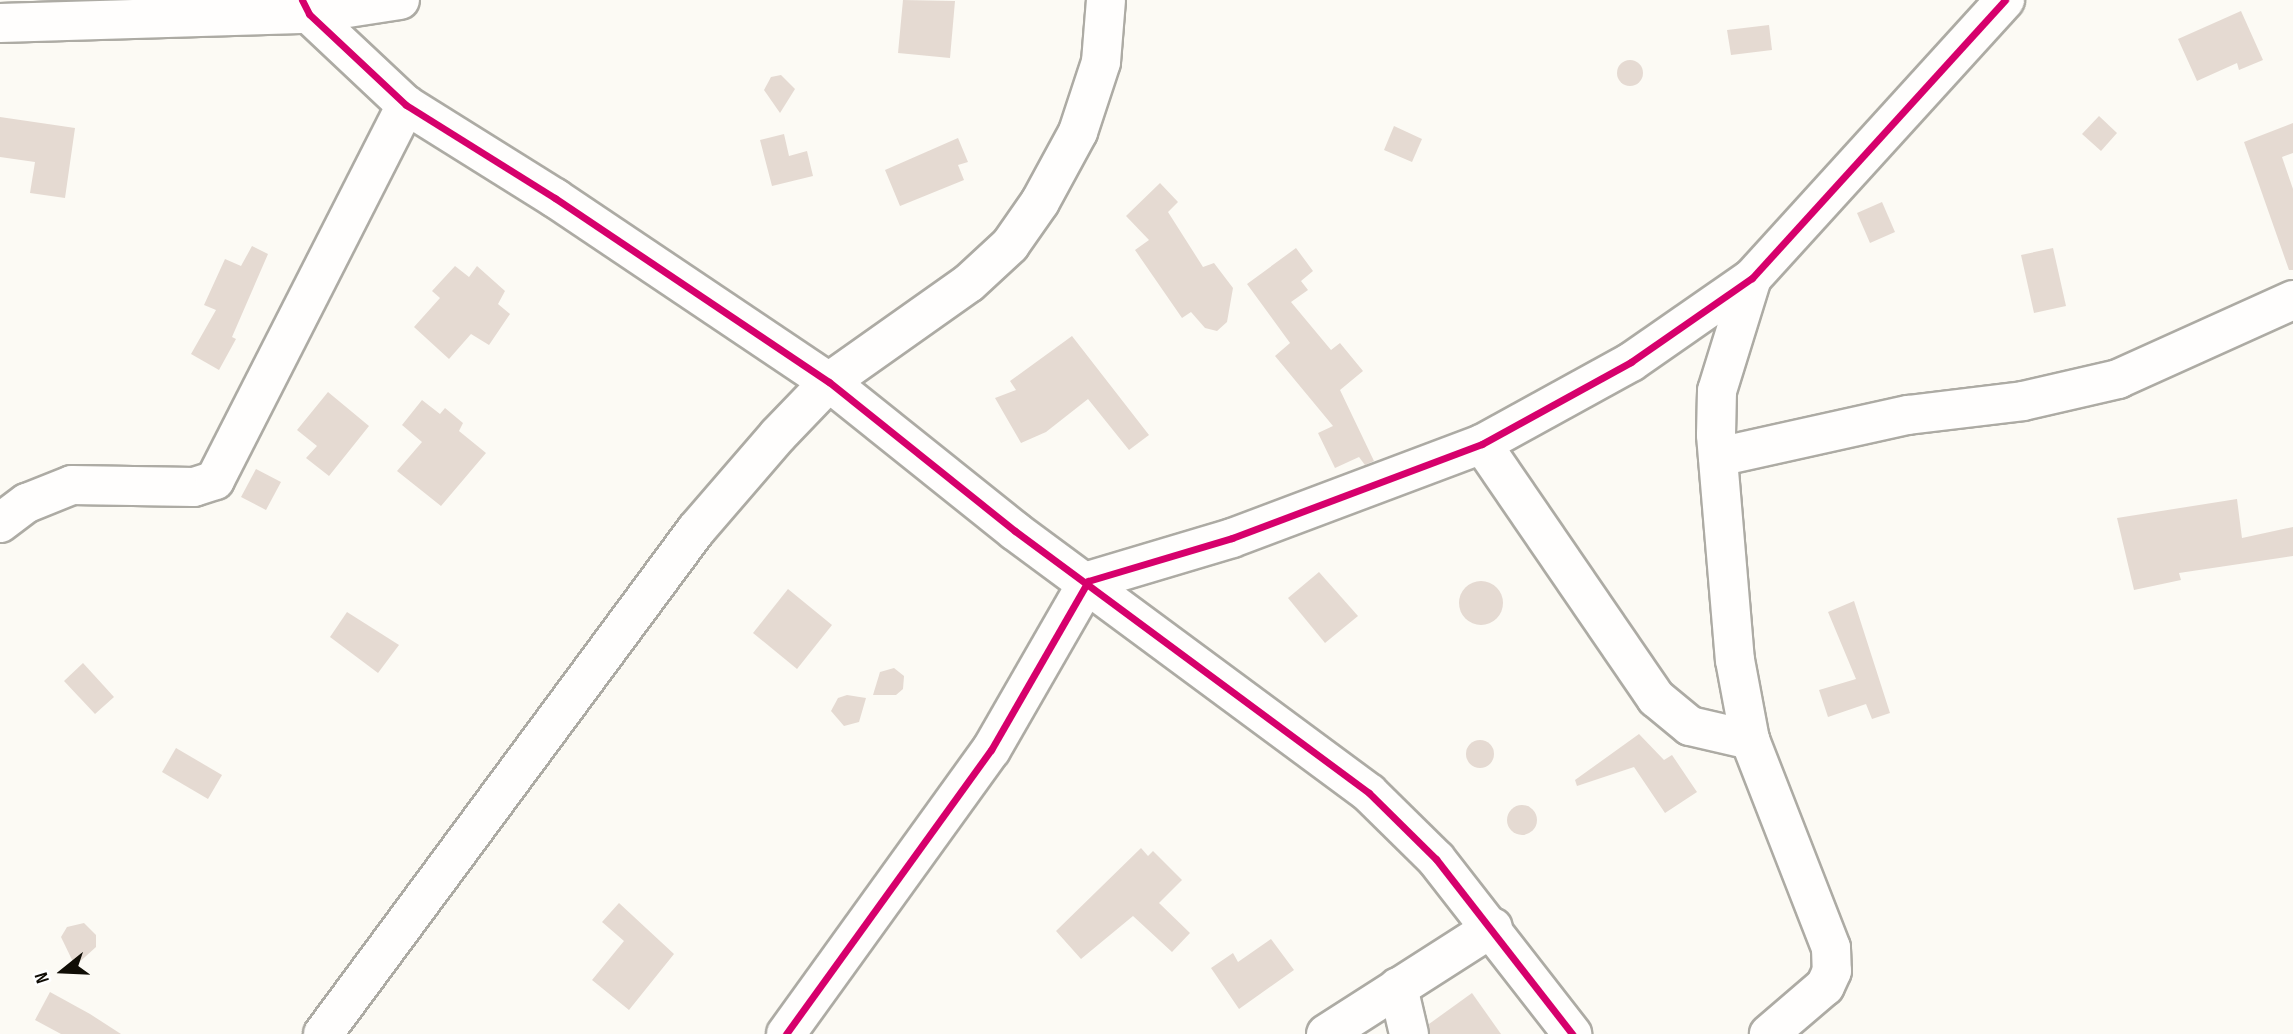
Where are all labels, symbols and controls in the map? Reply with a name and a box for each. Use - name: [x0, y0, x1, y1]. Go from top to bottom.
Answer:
- north arrow: [28, 936, 98, 1006]
- text: N: [30, 969, 55, 986]

